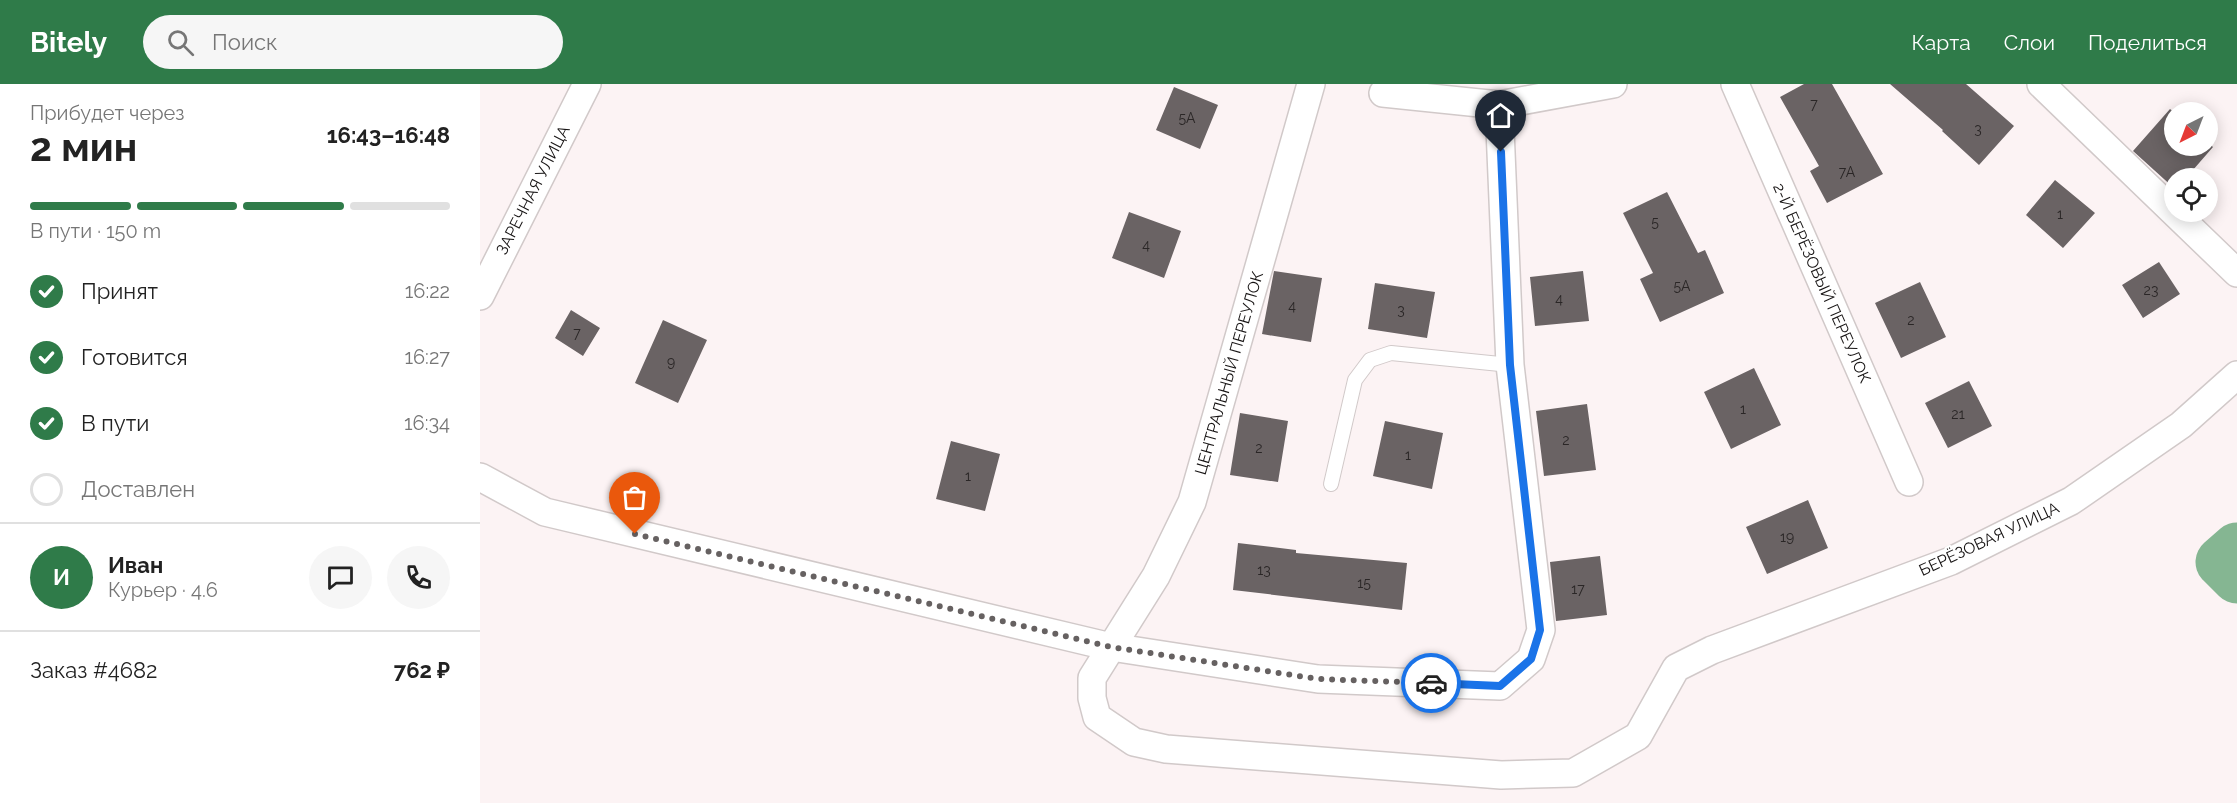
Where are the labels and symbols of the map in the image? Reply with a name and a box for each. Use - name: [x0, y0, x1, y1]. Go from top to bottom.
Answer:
- pin: [1475, 90, 1526, 152]
- house number: 7: [1810, 96, 1818, 112]
- north arrow: [2164, 102, 2218, 156]
- house number: 5А: [1178, 110, 1196, 126]
- house number: 3: [1974, 121, 1982, 137]
- street label: ЗАРЕЧНАЯ УЛИЦА: [492, 122, 574, 258]
- house number: 7А: [1839, 164, 1856, 180]
- street label: 2-Й БЕРЁЗОВЫЙ ПЕРЕУЛОК: [1769, 180, 1876, 386]
- house number: 1: [2057, 206, 2063, 222]
- house number: 5: [1651, 214, 1659, 230]
- house number: 4: [1142, 237, 1150, 253]
- street label: ЦЕНТРАЛЬНЫЙ ПЕРЕУЛОК: [1191, 269, 1267, 477]
- house number: 5А: [1673, 278, 1691, 294]
- house number: 23: [2144, 282, 2158, 298]
- house number: 4: [1555, 291, 1563, 307]
- house number: 4: [1288, 298, 1296, 314]
- house number: 3: [1397, 302, 1405, 318]
- house number: 2: [1907, 312, 1915, 328]
- house number: 7: [573, 325, 581, 341]
- house number: 9: [667, 354, 675, 370]
- house number: 1: [1740, 401, 1746, 417]
- house number: 21: [1951, 406, 1965, 422]
- house number: 2: [1562, 432, 1570, 448]
- house number: 2: [1255, 440, 1263, 456]
- house number: 1: [1405, 447, 1411, 463]
- house number: 1: [965, 468, 971, 484]
- pin: [609, 472, 660, 534]
- street label: БЕРЁЗОВАЯ УЛИЦА: [1916, 497, 2062, 580]
- house number: 19: [1780, 529, 1794, 545]
- house number: 13: [1257, 562, 1271, 578]
- house number: 15: [1357, 575, 1371, 591]
- house number: 17: [1571, 581, 1585, 597]
- courier: [1401, 653, 1461, 713]

